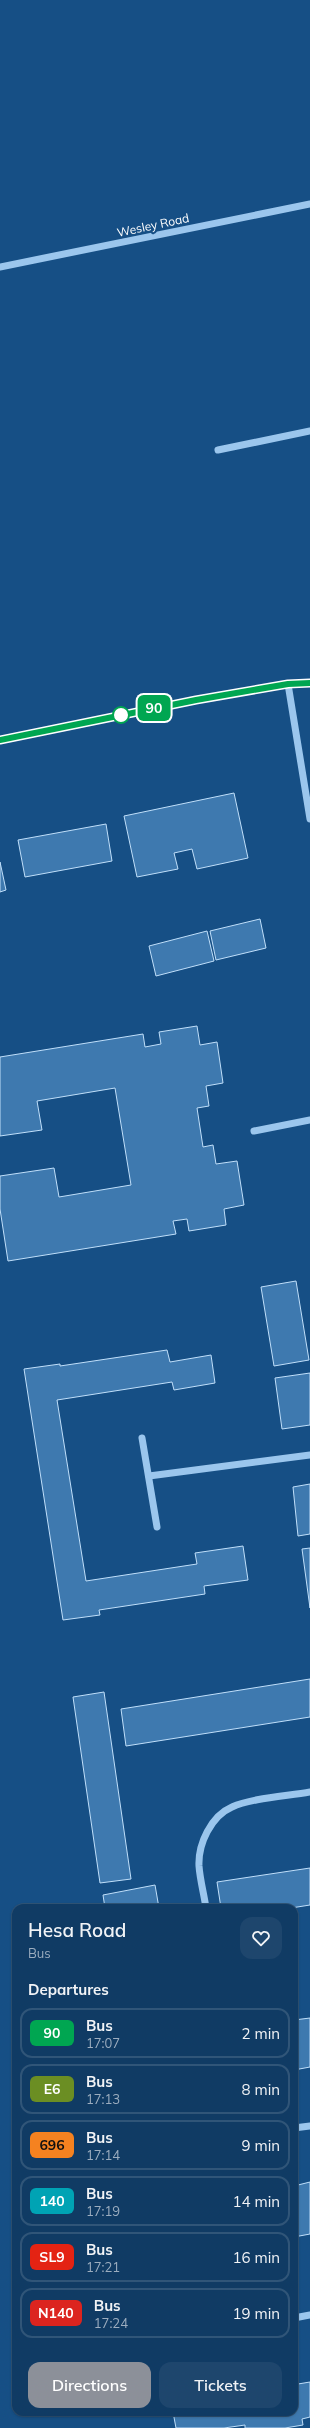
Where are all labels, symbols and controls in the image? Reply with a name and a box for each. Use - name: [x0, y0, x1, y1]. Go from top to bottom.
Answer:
- street label: Wesley Road: [116, 210, 190, 240]
- line badge: 90: [136, 695, 172, 721]
- text: 90: [146, 699, 162, 717]
- unlabelled marker: [112, 706, 130, 724]
- button: heart: [240, 1917, 282, 1959]
- text: Hesa Road: [28, 1918, 126, 1942]
- text: Bus: [28, 1945, 51, 1961]
- text: Departures: [28, 1980, 109, 1999]
- text: Bus: [86, 2016, 113, 2035]
- text: 90: [44, 2024, 60, 2042]
- text: 2 min: [242, 2024, 280, 2043]
- text: 17:07: [86, 2035, 120, 2051]
- text: Bus: [86, 2072, 113, 2091]
- text: E6: [44, 2080, 60, 2098]
- text: 8 min: [242, 2080, 280, 2099]
- text: 17:13: [86, 2091, 120, 2107]
- text: Bus: [86, 2128, 113, 2147]
- text: 696: [39, 2136, 65, 2154]
- text: 9 min: [242, 2136, 280, 2155]
- text: 17:14: [86, 2147, 120, 2163]
- text: Bus: [86, 2184, 113, 2203]
- text: 140: [39, 2192, 65, 2210]
- text: 14 min: [233, 2192, 280, 2211]
- text: 17:19: [86, 2203, 120, 2219]
- text: Bus: [86, 2240, 113, 2259]
- text: SL9: [39, 2248, 65, 2266]
- text: 16 min: [233, 2248, 280, 2267]
- text: 17:21: [86, 2259, 120, 2275]
- text: Bus: [94, 2296, 121, 2315]
- text: N140: [38, 2304, 74, 2322]
- text: 19 min: [233, 2304, 280, 2323]
- text: 17:24: [94, 2315, 128, 2331]
- button: Directions: [28, 2362, 151, 2408]
- button: Tickets: [159, 2362, 282, 2408]

